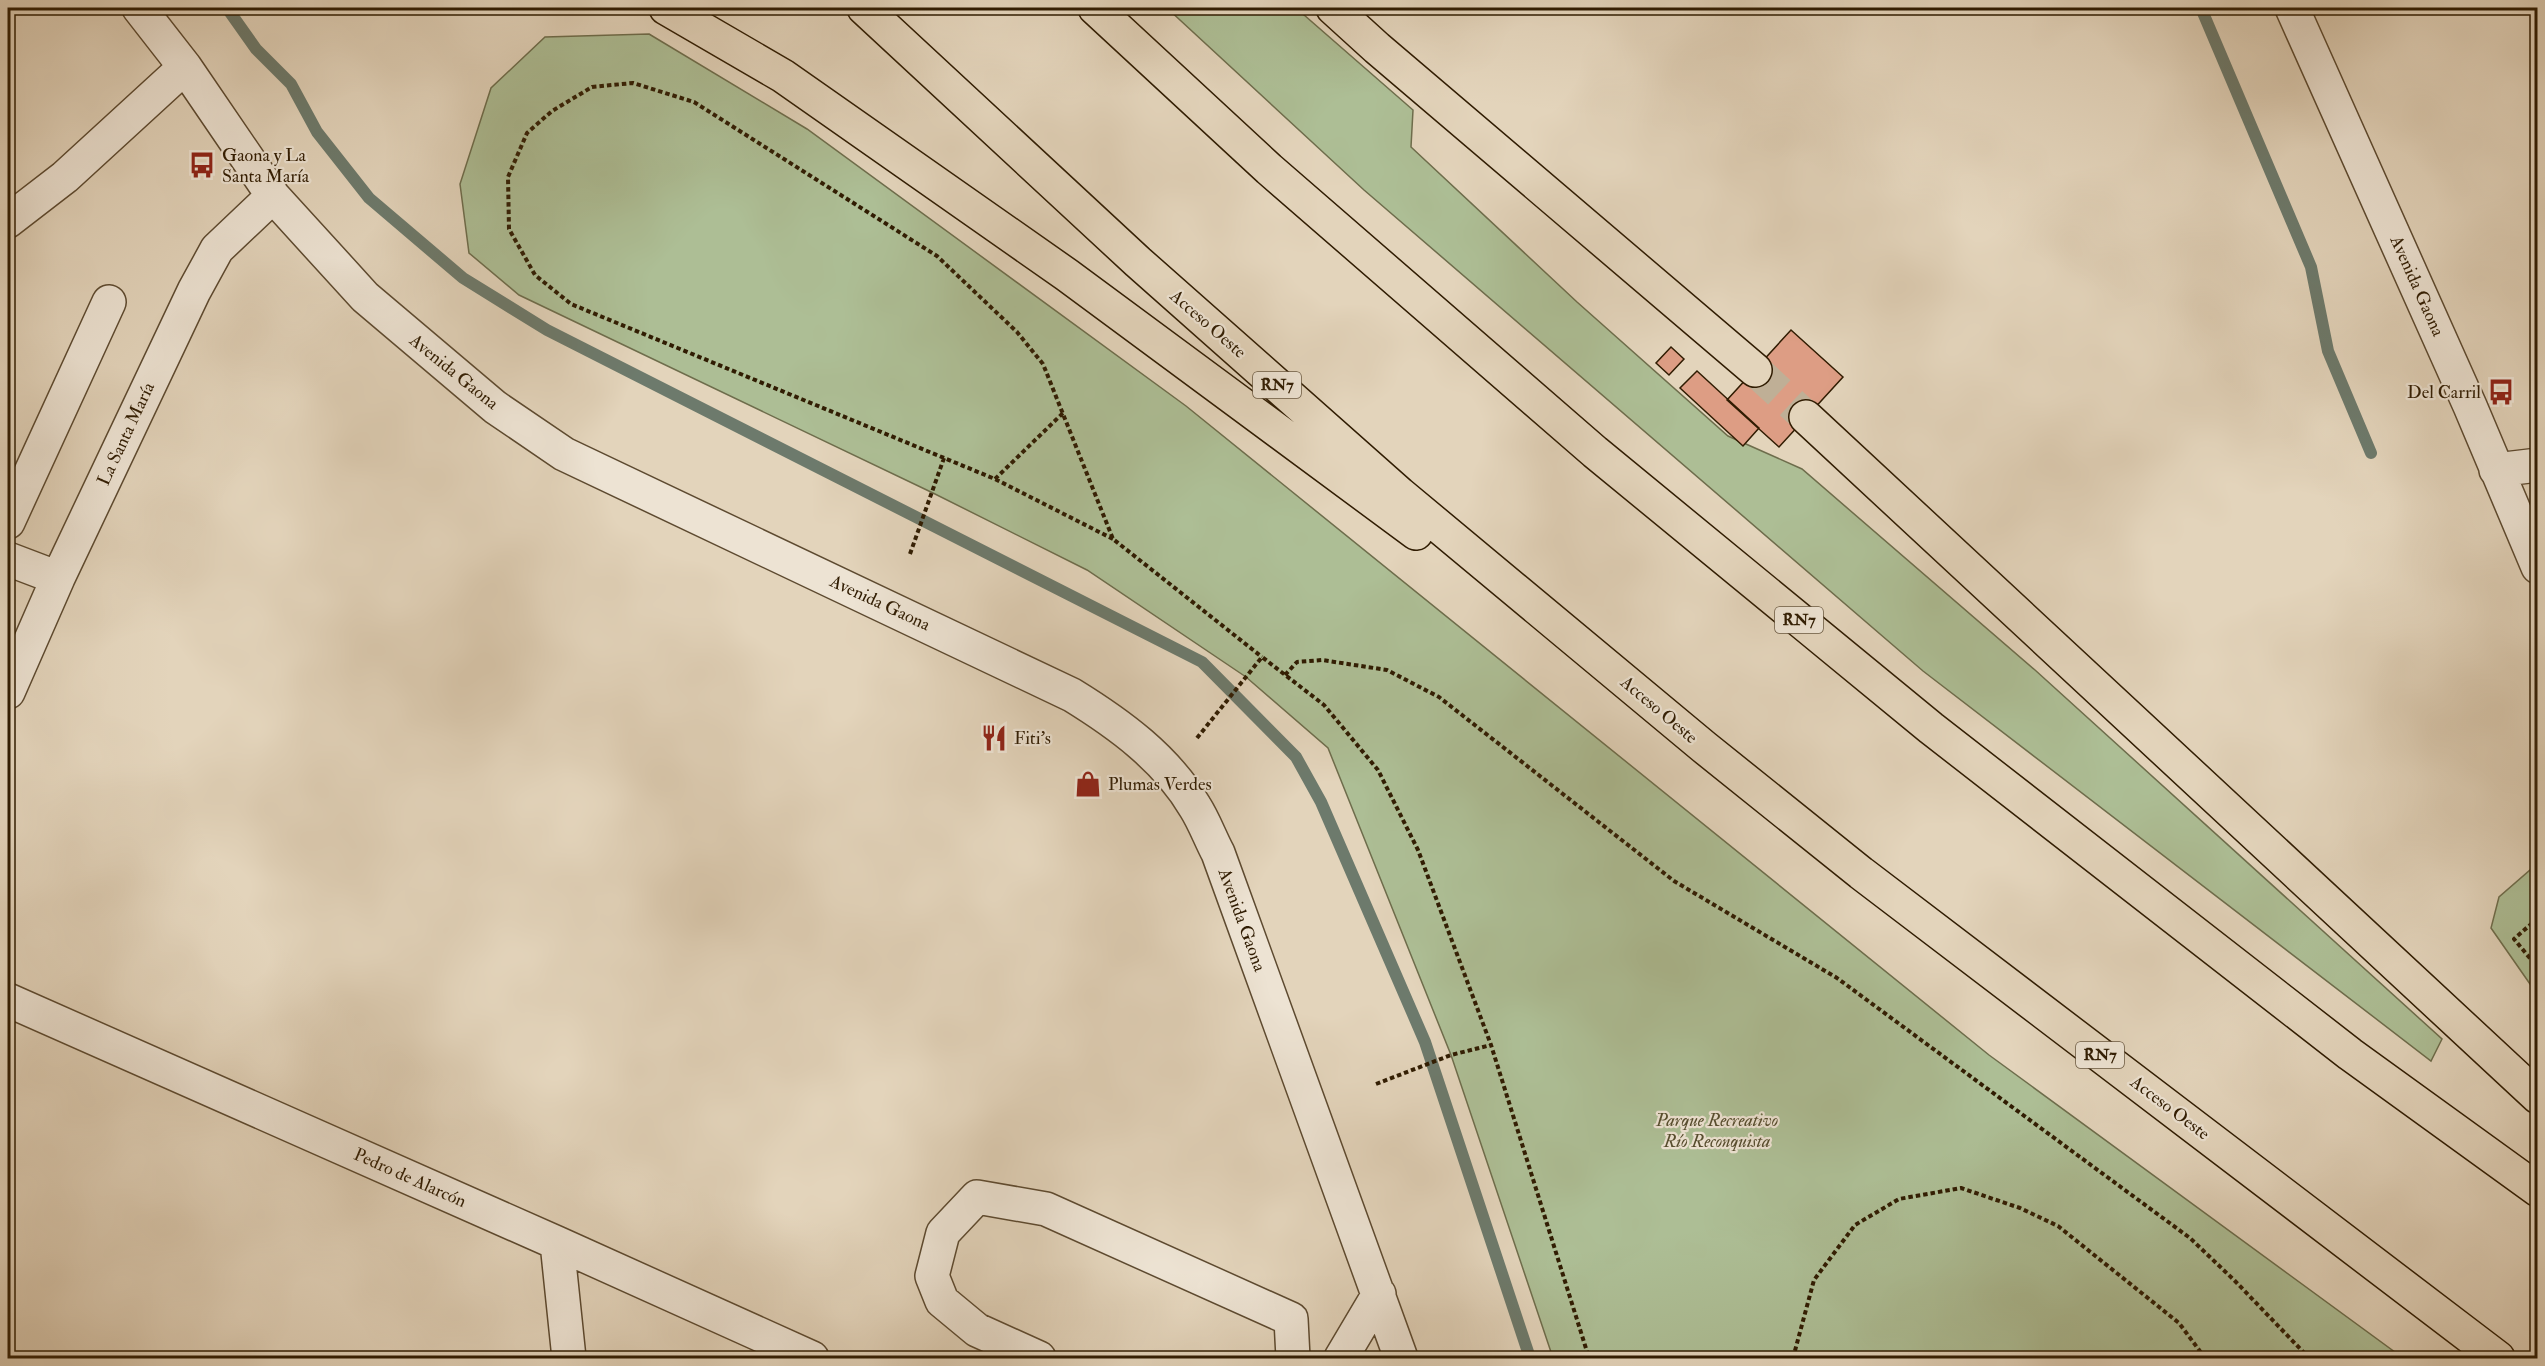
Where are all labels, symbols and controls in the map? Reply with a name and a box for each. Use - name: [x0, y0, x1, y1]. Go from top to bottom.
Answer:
- place label: Gaona y La Santa María: [222, 144, 310, 188]
- bus stop icon: Gaona y La Santa María: [187, 150, 217, 180]
- street label: Avenida Gaona: [2384, 231, 2450, 341]
- street label: Acceso Oeste: [1164, 284, 1251, 364]
- street label: Avenida Gaona: [404, 328, 504, 415]
- road number: RN7: [1253, 372, 1301, 398]
- bus stop icon: Del Carril: [2486, 377, 2516, 407]
- street label: La Santa María: [92, 378, 160, 489]
- place label: Del Carril: [2407, 381, 2481, 404]
- street label: Avenida Gaona: [825, 569, 934, 637]
- road number: RN7: [1775, 607, 1823, 633]
- street label: Acceso Oeste: [1615, 670, 1703, 749]
- restaurant icon: Fiti's: [979, 723, 1009, 753]
- place label: Fiti's: [1014, 727, 1051, 750]
- shop icon: Plumas Verdes: [1073, 769, 1103, 799]
- place label: Plumas Verdes: [1108, 773, 1212, 796]
- street label: Avenida Gaona: [1212, 864, 1271, 975]
- road number: RN7: [2076, 1042, 2124, 1068]
- street label: Acceso Oeste: [2125, 1070, 2215, 1146]
- park label: Parque Recreativo Río Reconquista: [1655, 1109, 1778, 1153]
- street label: Pedro de Alarcón: [350, 1143, 470, 1213]

